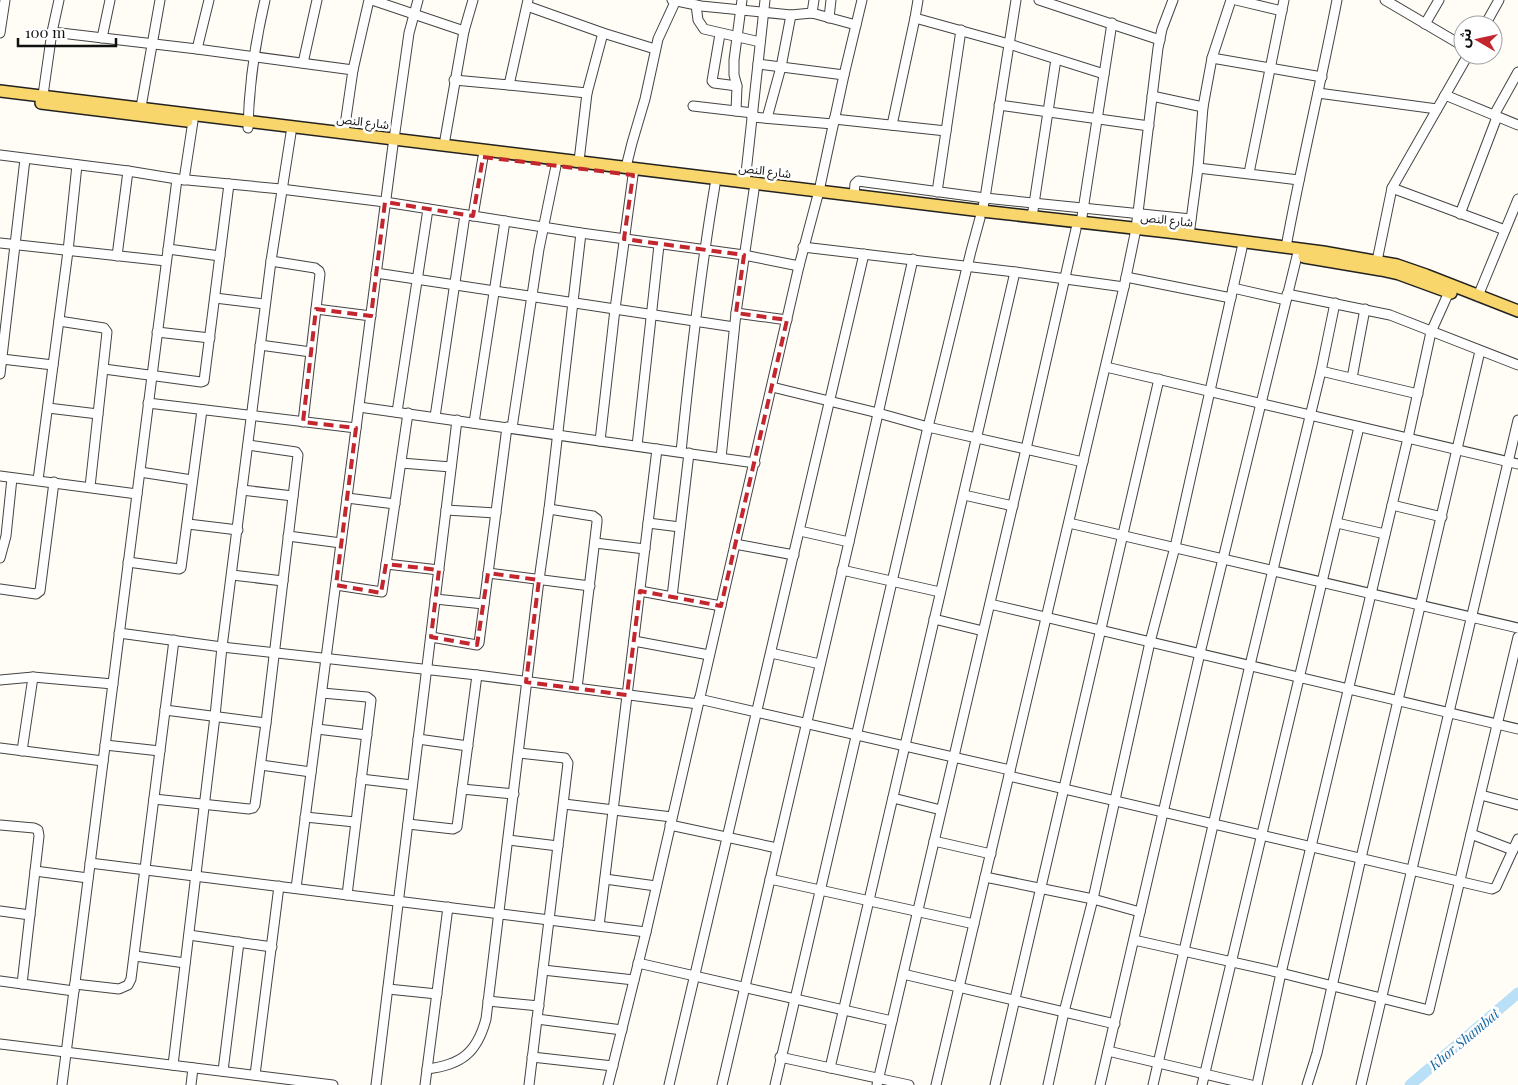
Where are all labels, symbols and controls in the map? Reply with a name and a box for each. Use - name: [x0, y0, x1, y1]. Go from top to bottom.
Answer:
- scale bar: [18, 15, 115, 47]
- north arrow: [1453, 15, 1503, 65]
- text: 100 m: [25, 22, 66, 42]
- text: ش: [1454, 27, 1476, 49]
- street label: شارع النص: [336, 110, 390, 134]
- street label: شارع النص: [738, 159, 792, 183]
- street label: شارع النص: [1140, 208, 1194, 232]
- water label: Khor Shambat: [1424, 1003, 1504, 1075]

